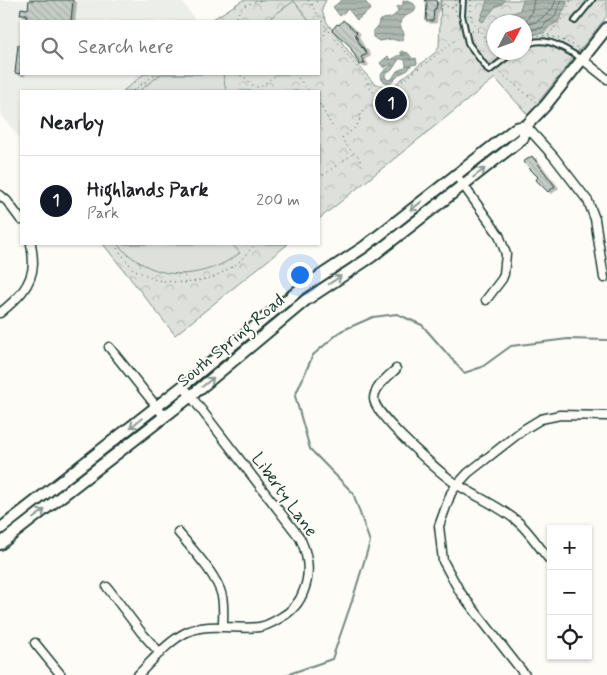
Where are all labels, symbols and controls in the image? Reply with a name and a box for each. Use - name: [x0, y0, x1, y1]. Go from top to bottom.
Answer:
- north arrow: [487, 15, 532, 60]
- search box: [20, 20, 320, 75]
- icon: search: [38, 34, 66, 62]
- text: Search here: [78, 35, 174, 60]
- pin: 1: [375, 84, 407, 122]
- text: Nearby: [40, 109, 104, 137]
- one-way arrow: [472, 167, 485, 178]
- text: Highlands Park: [87, 178, 208, 203]
- text: 1: [52, 190, 60, 211]
- text: 200 m: [256, 190, 300, 211]
- one-way arrow: [410, 201, 423, 212]
- text: Park: [87, 203, 119, 224]
- your location: [287, 262, 313, 288]
- one-way arrow: [328, 275, 342, 286]
- street label: South Spring Road: [172, 289, 291, 395]
- one-way arrow: [201, 376, 214, 387]
- one-way arrow: [129, 417, 142, 428]
- street label: Liberty Lane: [245, 448, 323, 542]
- one-way arrow: [32, 509, 45, 520]
- map controls: [547, 525, 592, 660]
- button: +: [547, 525, 592, 570]
- button: −: [547, 570, 592, 615]
- button: locate: [547, 615, 592, 660]

